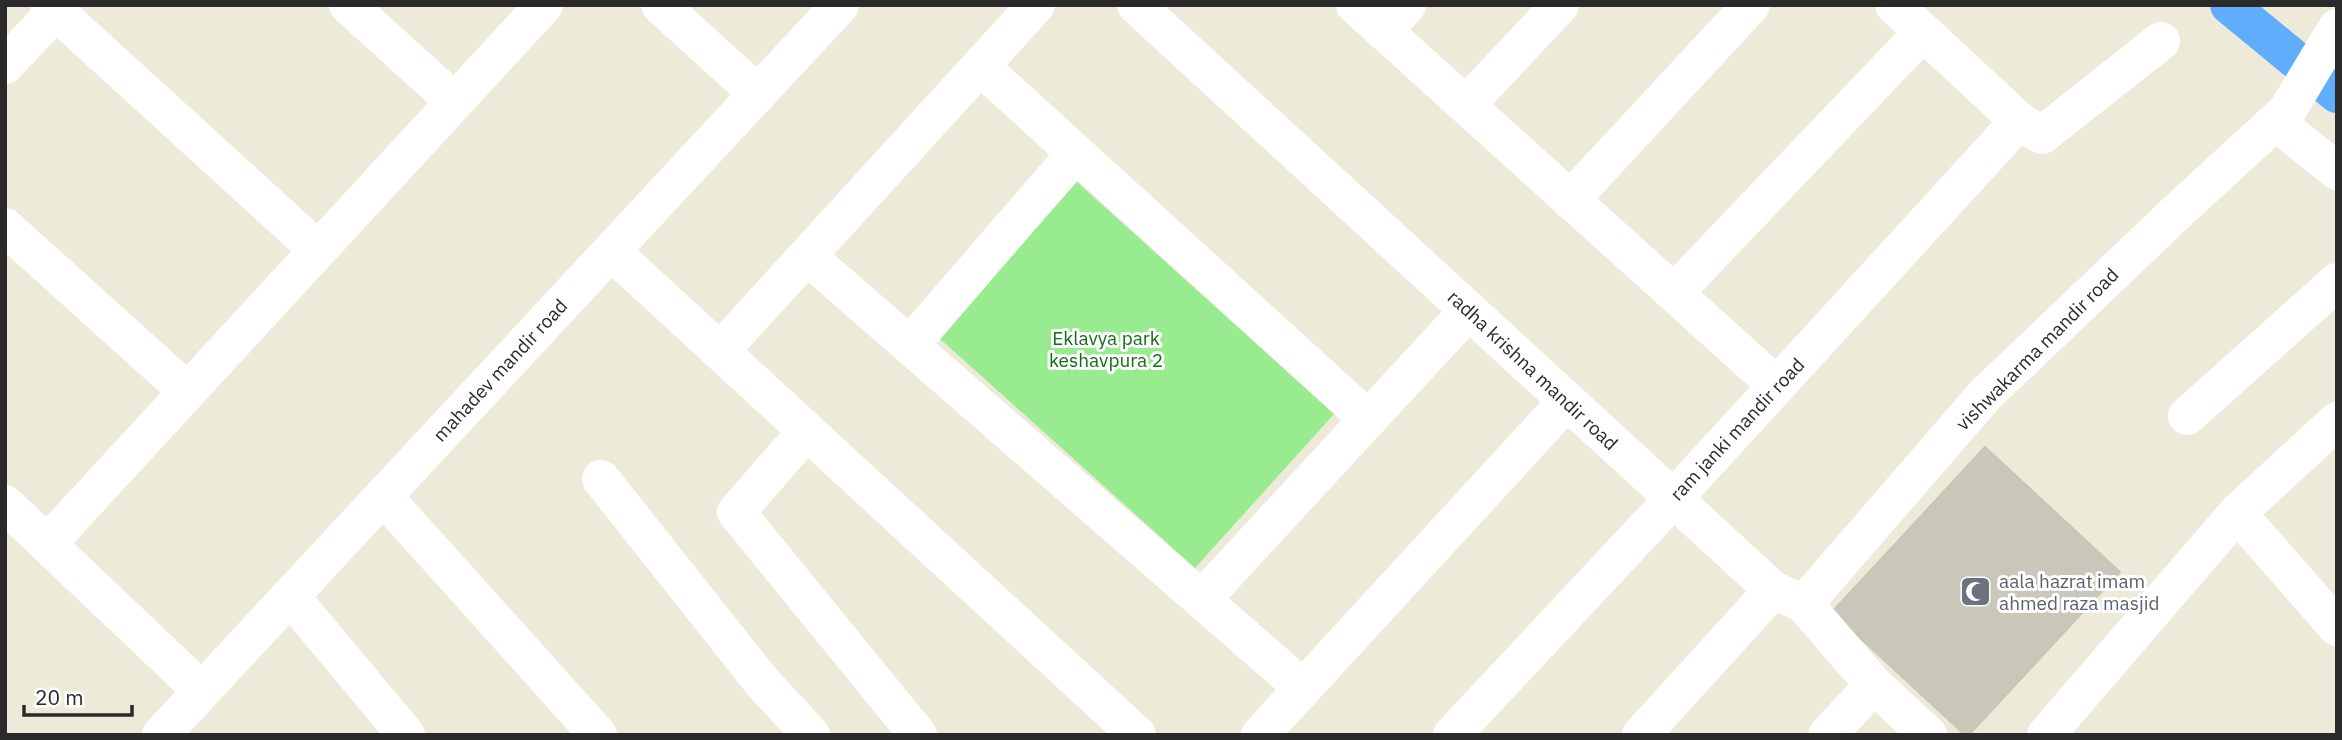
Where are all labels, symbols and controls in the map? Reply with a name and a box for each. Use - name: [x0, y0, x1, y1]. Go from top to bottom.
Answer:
- street label: vishwakarma mandir road: [1951, 263, 2123, 435]
- street label: radha krishna mandir road: [1443, 285, 1623, 455]
- street label: mahadev mandir road: [428, 294, 572, 446]
- park label: Eklavya park keshavpura 2: [1049, 326, 1163, 372]
- street label: ram janki mandir road: [1665, 353, 1809, 505]
- place label: aala hazrat imam ahmed raza masjid: [1999, 569, 2159, 615]
- mosque icon: aala hazrat imam ahmed raza masjid: [1959, 575, 1993, 609]
- scale bar: [24, 674, 133, 718]
- text: 20 m: [35, 683, 84, 711]

